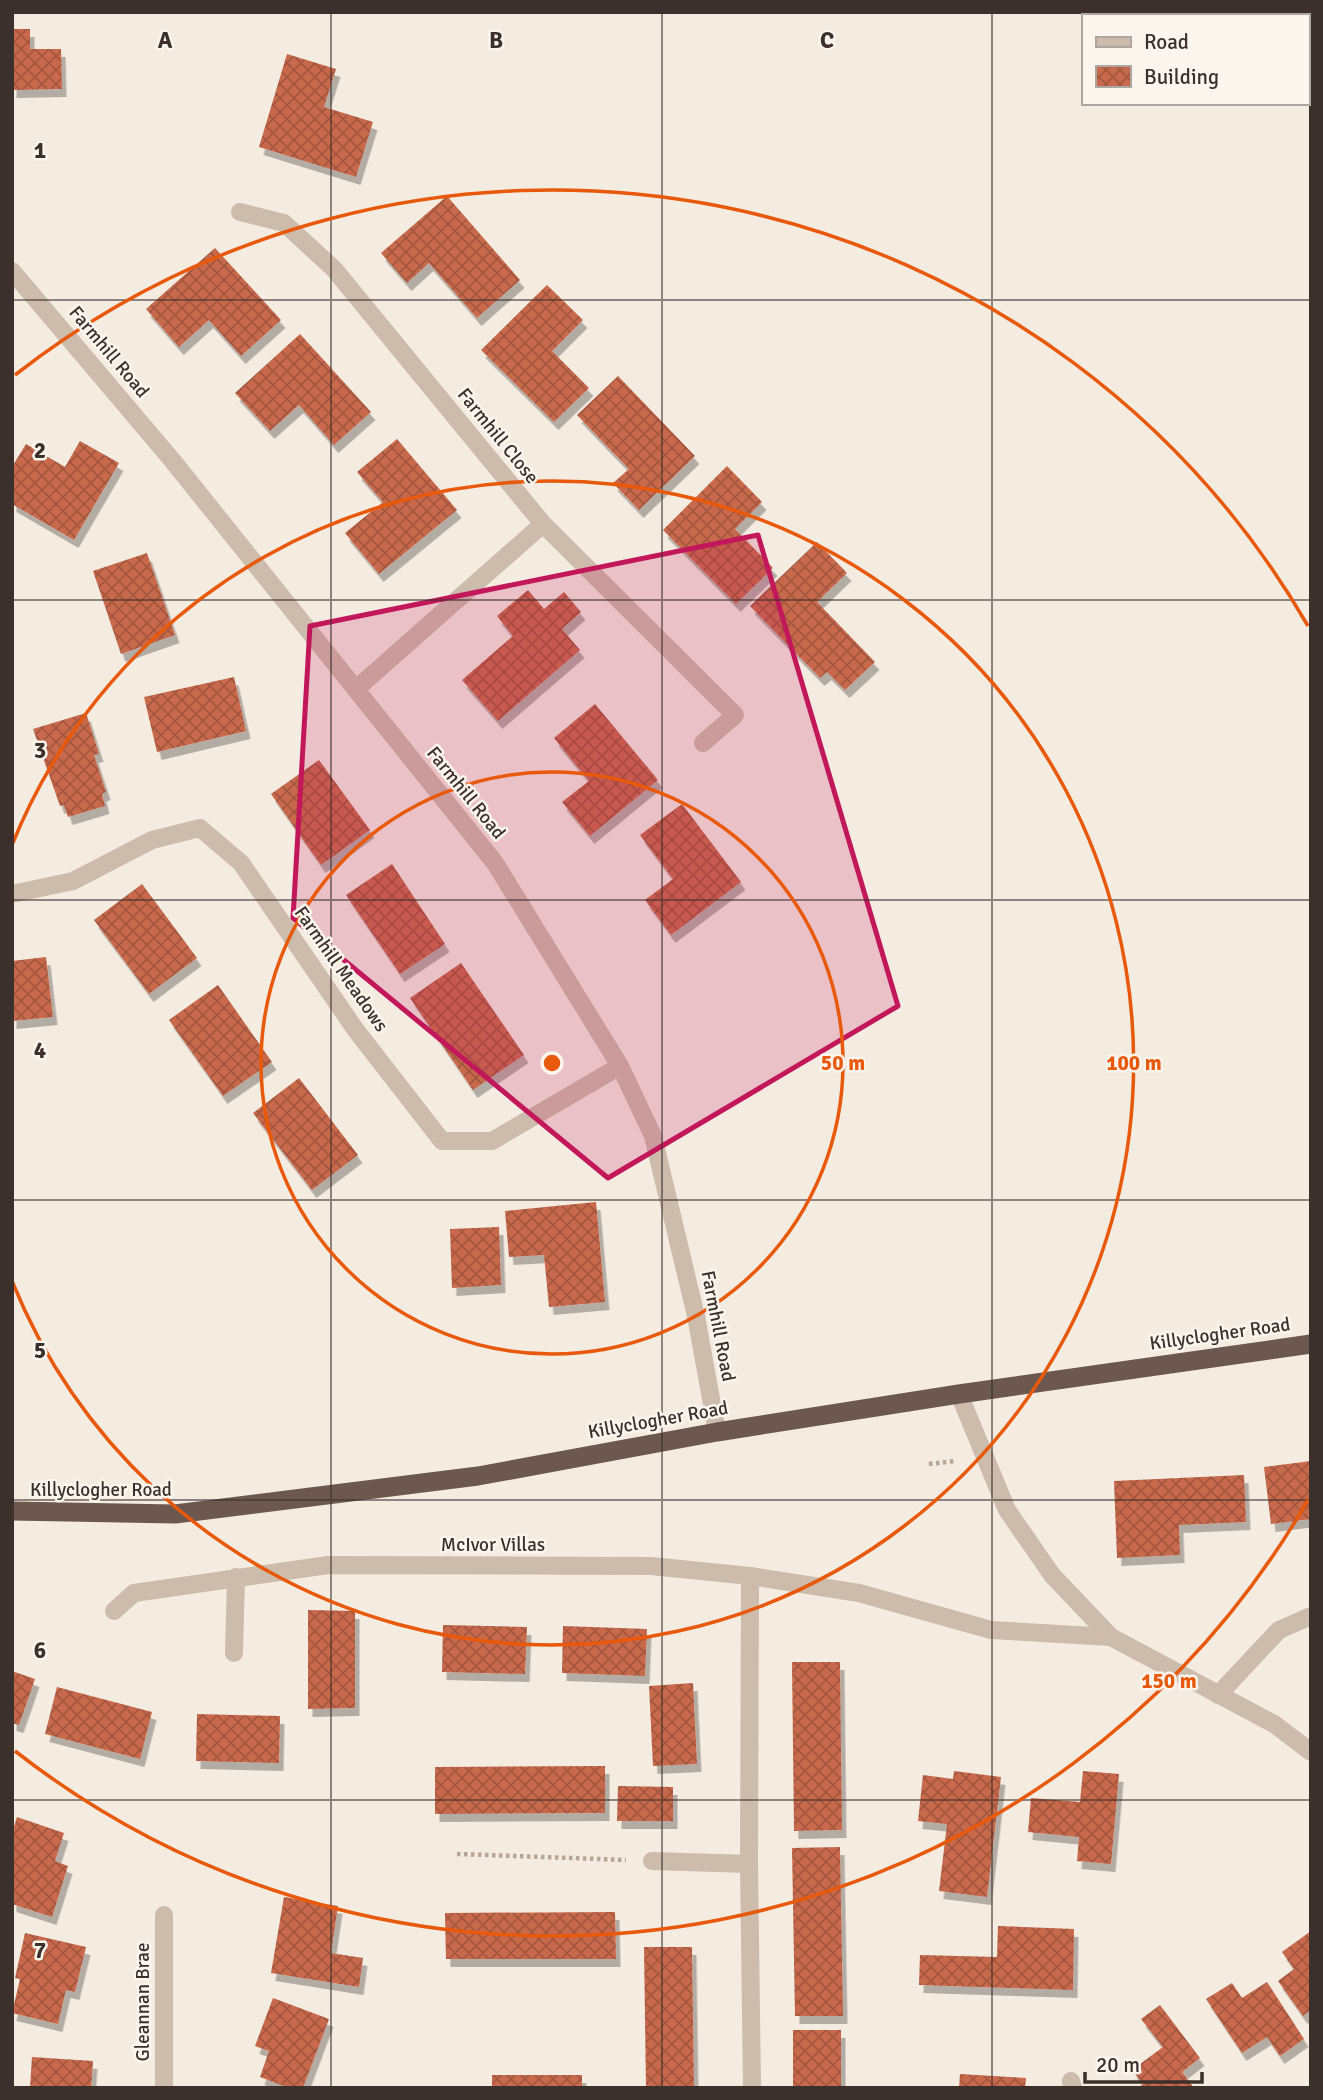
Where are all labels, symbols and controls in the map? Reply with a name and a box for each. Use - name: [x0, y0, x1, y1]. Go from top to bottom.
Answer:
- legend: [1082, 14, 1309, 105]
- text: A: [158, 26, 173, 55]
- text: B: [489, 26, 503, 55]
- text: C: [820, 26, 834, 55]
- text: Road: [1144, 29, 1189, 55]
- text: Building: [1144, 64, 1219, 90]
- text: 1: [34, 136, 46, 165]
- street label: Farmhill Road: [64, 301, 154, 403]
- street label: Farmhill Close: [452, 383, 544, 489]
- text: 2: [34, 436, 46, 465]
- text: 3: [34, 736, 46, 765]
- street label: Farmhill Road: [421, 742, 511, 844]
- street label: Farmhill Meadows: [289, 902, 393, 1036]
- text: 4: [34, 1036, 46, 1065]
- text: 50 m: [821, 1050, 865, 1076]
- text: 100 m: [1106, 1050, 1162, 1076]
- centre of rings: [540, 1051, 564, 1075]
- street label: Farmhill Road: [696, 1269, 740, 1383]
- street label: Killyclogher Road: [1148, 1312, 1292, 1356]
- text: 5: [34, 1336, 46, 1365]
- street label: Killyclogher Road: [586, 1396, 730, 1444]
- street label: Killyclogher Road: [30, 1478, 172, 1502]
- street label: McIvor Villas: [441, 1533, 545, 1557]
- text: 6: [34, 1636, 46, 1665]
- text: 150 m: [1141, 1668, 1197, 1694]
- text: 7: [34, 1936, 46, 1965]
- street label: Gleannan Brae: [131, 1943, 155, 2061]
- scale bar: [1085, 2040, 1202, 2084]
- text: 20 m: [1096, 2052, 1140, 2078]

